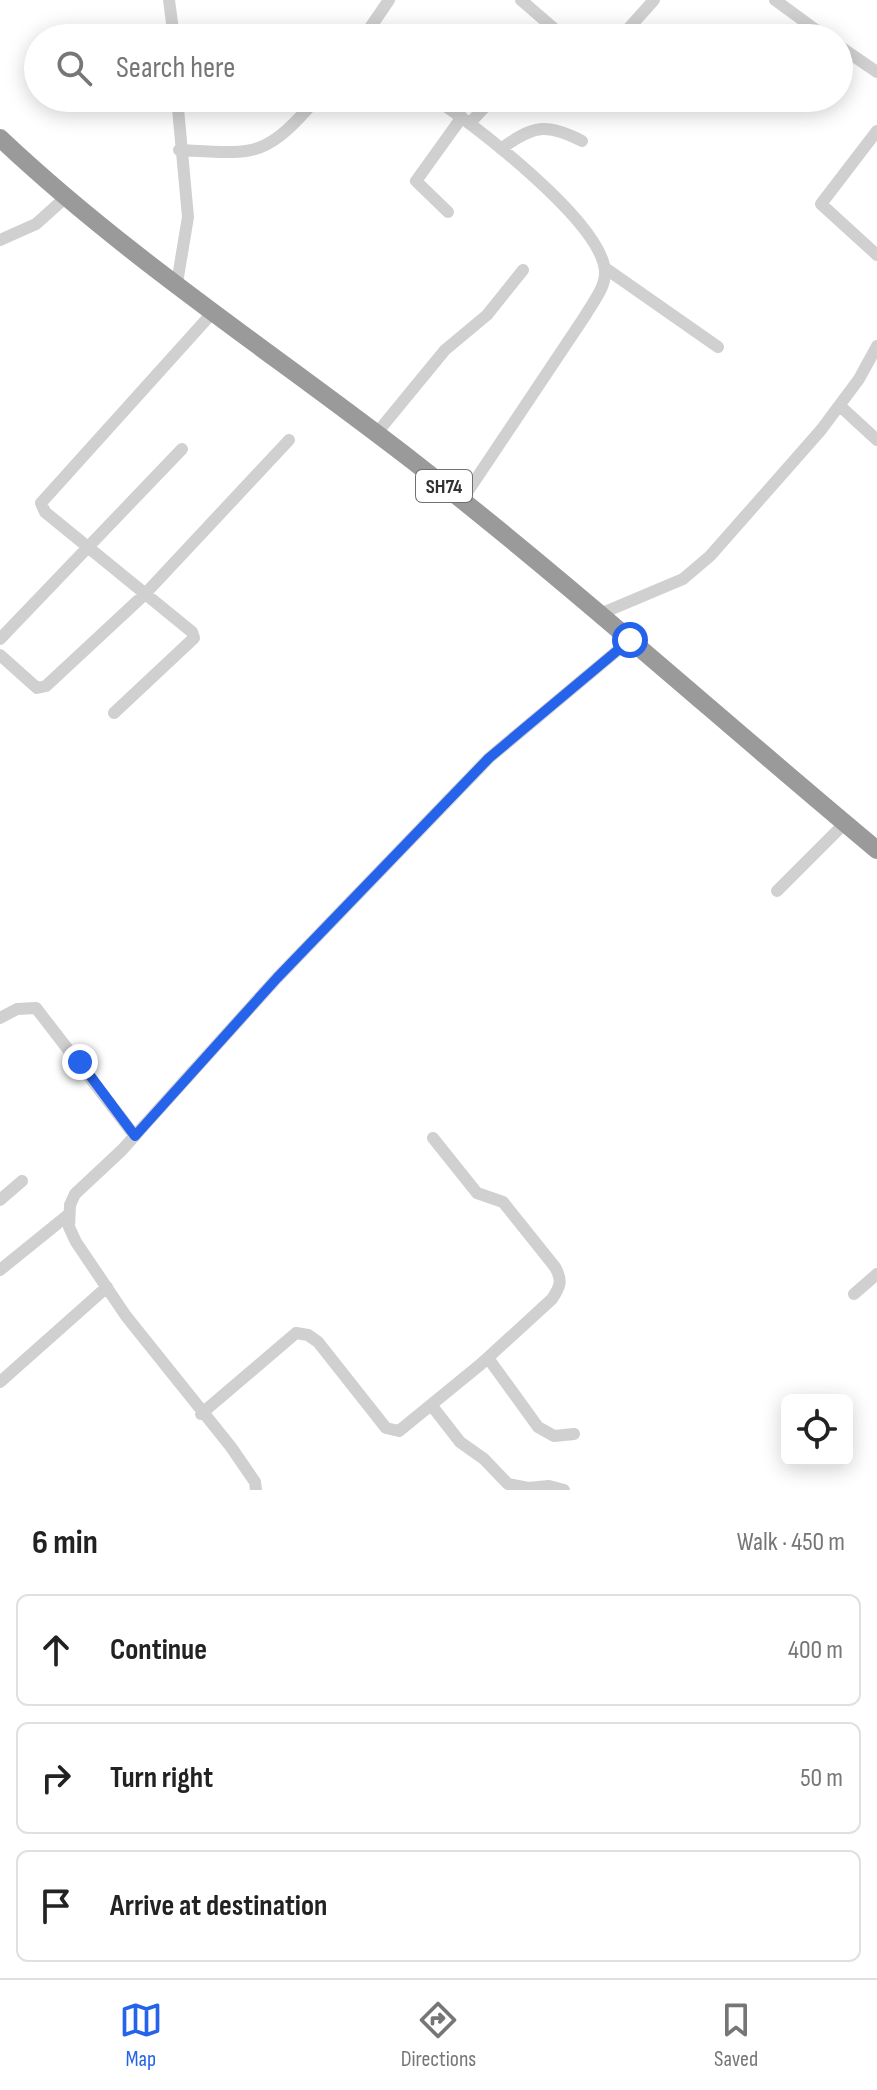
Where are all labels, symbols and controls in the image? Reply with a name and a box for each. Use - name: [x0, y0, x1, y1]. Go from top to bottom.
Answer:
- search box: [24, 24, 853, 112]
- icon: search: [52, 46, 96, 90]
- text: Search here: [116, 50, 235, 86]
- road number: SH74: [416, 470, 472, 502]
- route start: [612, 622, 648, 658]
- route end: [62, 1044, 98, 1080]
- map controls: [781, 1394, 853, 1466]
- button: locate: [781, 1394, 853, 1466]
- text: 6 min: [32, 1522, 98, 1563]
- text: Walk · 450 m: [737, 1527, 845, 1558]
- icon: ahead: [34, 1628, 78, 1672]
- text: Continue: [110, 1632, 207, 1668]
- text: 400 m: [788, 1635, 843, 1666]
- icon: right: [34, 1756, 78, 1800]
- text: Turn right: [110, 1760, 213, 1796]
- text: 50 m: [800, 1763, 843, 1794]
- icon: arrive: [34, 1884, 78, 1928]
- text: Arrive at destination: [110, 1888, 327, 1924]
- tab: Map: [119, 1998, 163, 2073]
- tab: Directions: [401, 1998, 476, 2073]
- tab: Saved: [714, 1998, 758, 2073]

